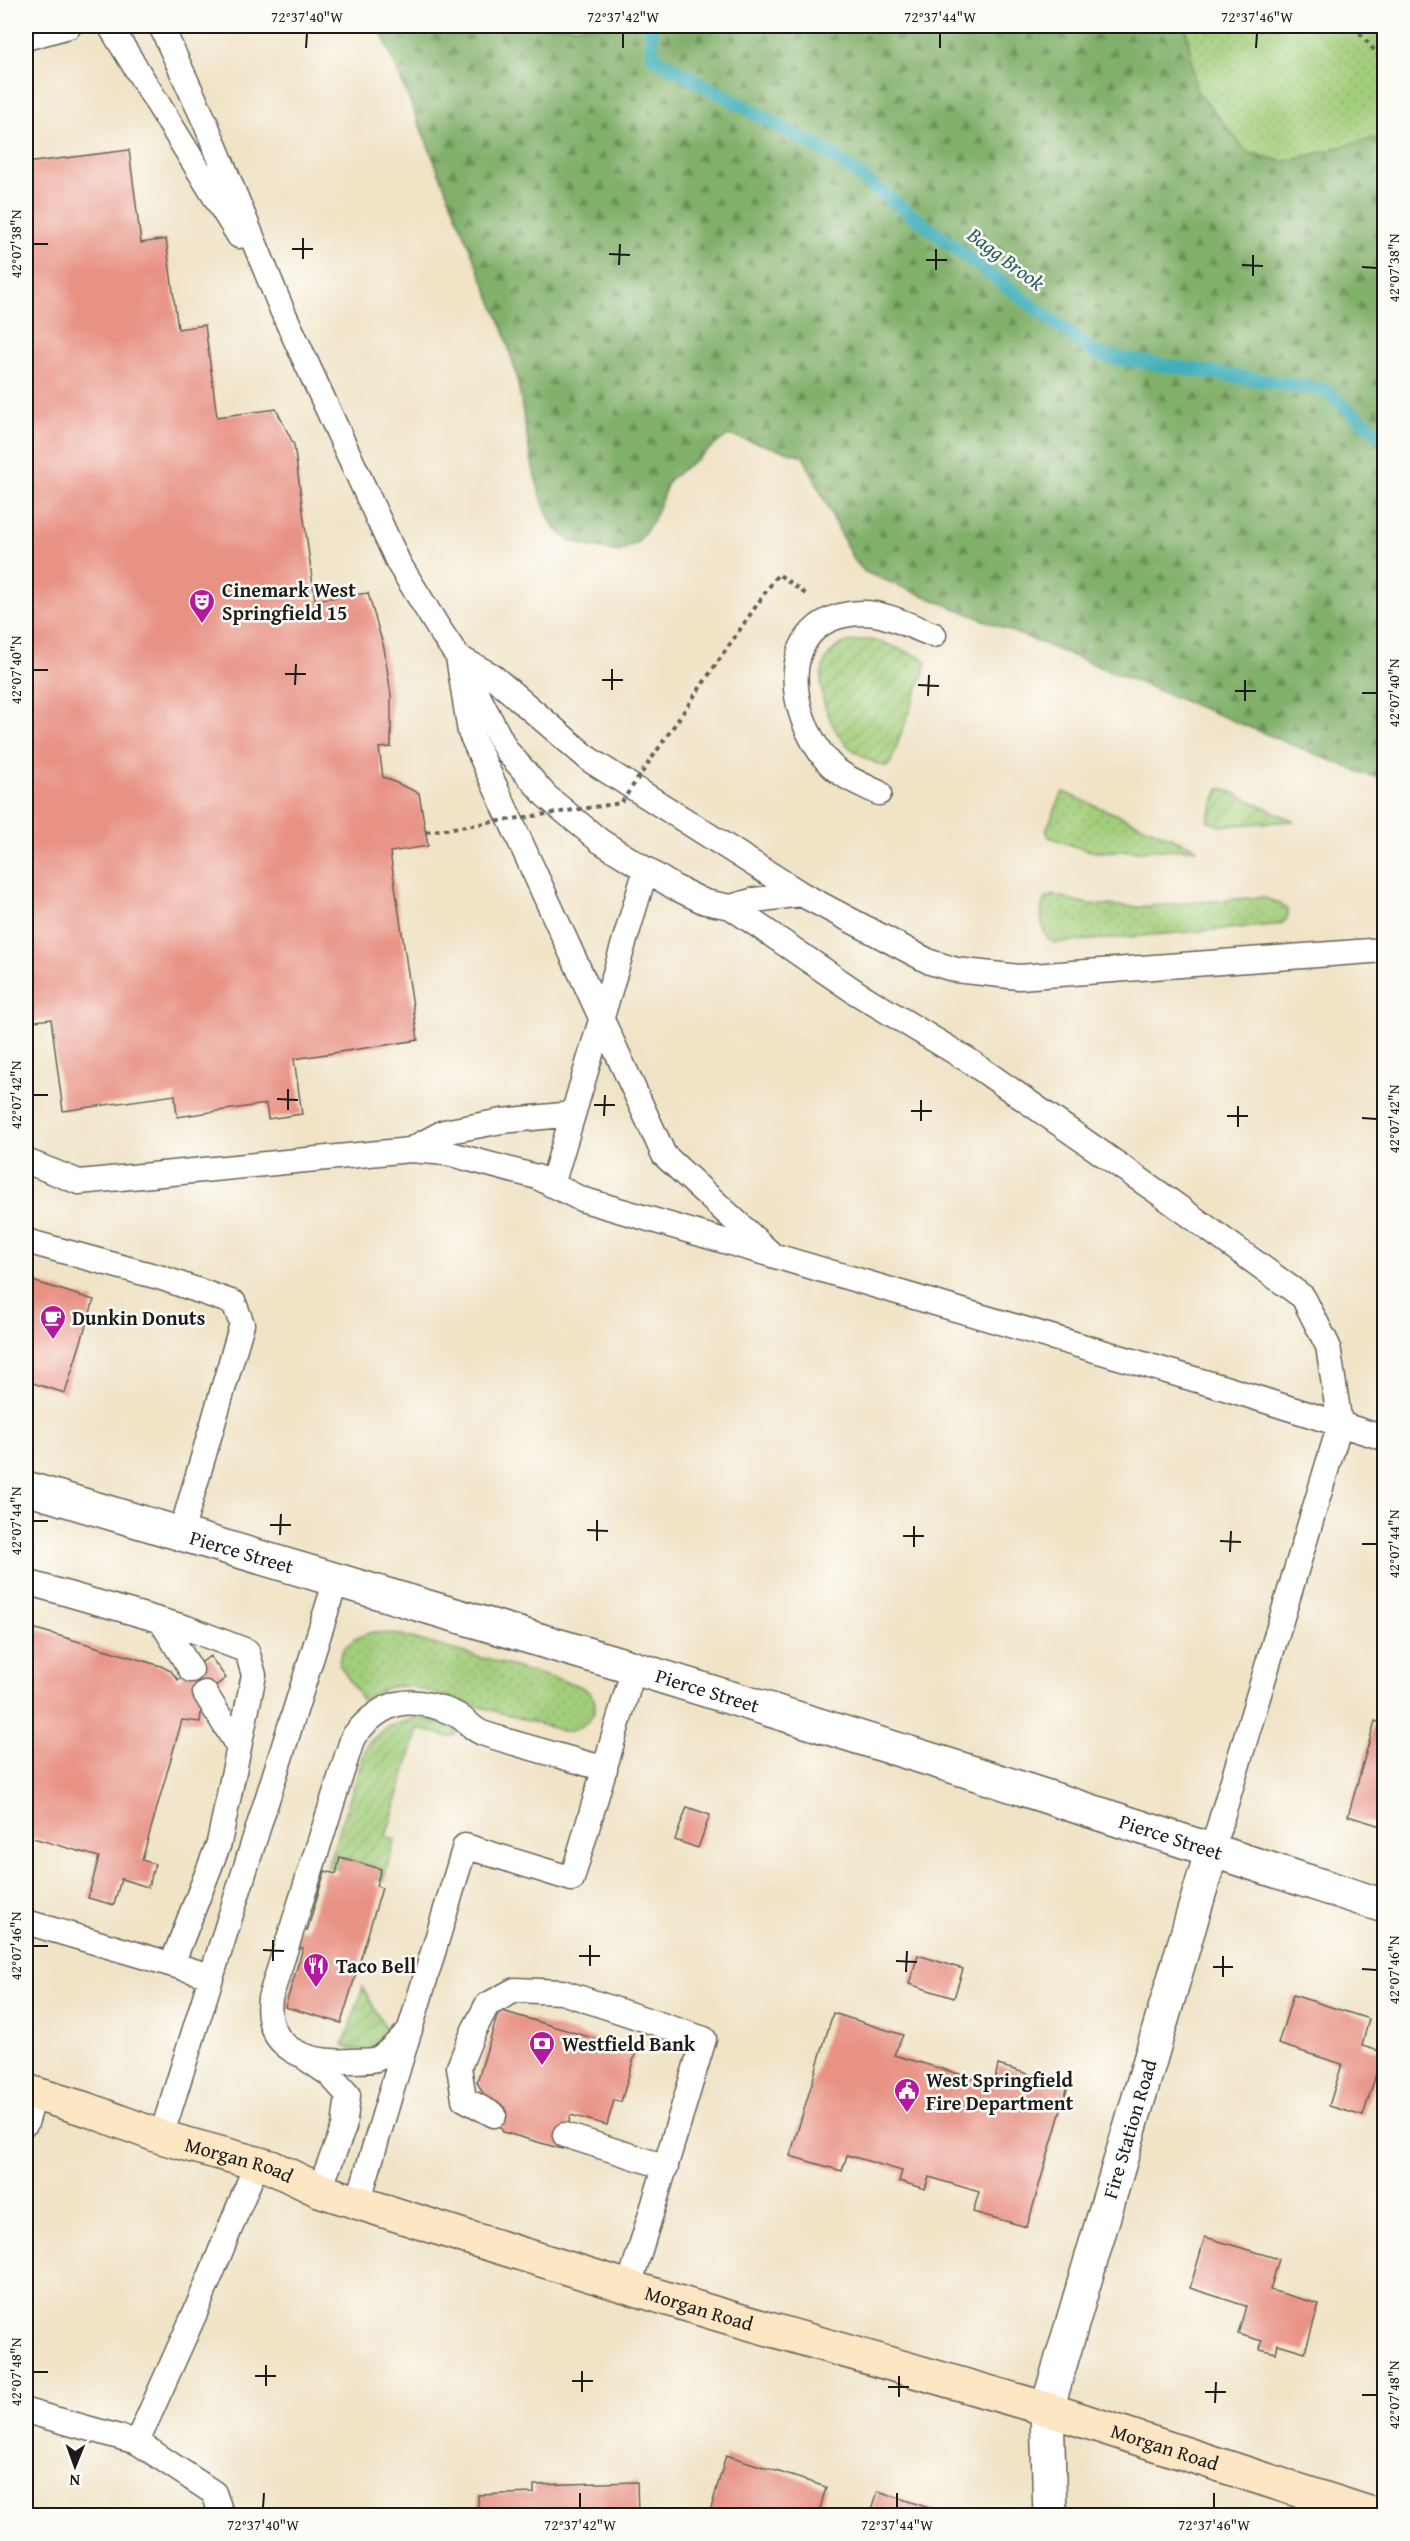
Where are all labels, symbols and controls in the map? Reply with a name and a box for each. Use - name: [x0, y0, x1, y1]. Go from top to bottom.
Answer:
- text: 72°37'40"W: [271, 6, 343, 27]
- text: 72°37'42"W: [587, 6, 659, 27]
- text: 72°37'44"W: [904, 6, 976, 27]
- text: 72°37'46"W: [1221, 6, 1293, 27]
- text: 42°07'38"N: [5, 209, 26, 278]
- water label: Bagg Brook: [960, 219, 1052, 298]
- text: 42°07'38"N: [1383, 233, 1404, 302]
- place label: Cinemark West Springfield 15: [222, 575, 356, 627]
- theatre icon: Cinemark West Springfield 15: [187, 587, 217, 625]
- text: 42°07'40"N: [5, 635, 26, 704]
- text: 42°07'40"N: [1383, 658, 1404, 727]
- text: 42°07'42"N: [5, 1060, 26, 1129]
- text: 42°07'42"N: [1383, 1084, 1404, 1153]
- cafe icon: Dunkin Donuts: [38, 1303, 68, 1341]
- place label: Dunkin Donuts: [72, 1303, 205, 1332]
- text: 42°07'44"N: [5, 1486, 26, 1555]
- text: 42°07'44"N: [1383, 1509, 1404, 1578]
- street label: Pierce Street: [186, 1522, 297, 1580]
- street label: Pierce Street: [652, 1661, 763, 1720]
- street label: Pierce Street: [1116, 1806, 1226, 1867]
- text: 42°07'46"N: [5, 1911, 26, 1980]
- text: 42°07'46"N: [1383, 1935, 1404, 2004]
- restaurant icon: Taco Bell: [301, 1951, 331, 1989]
- place label: Taco Bell: [336, 1951, 416, 1980]
- bank icon: Westfield Bank: [527, 2029, 557, 2067]
- place label: Westfield Bank: [562, 2029, 696, 2058]
- street label: Fire Station Road: [1095, 2055, 1164, 2202]
- place label: West Springfield Fire Department: [926, 2065, 1074, 2117]
- public building icon: West Springfield Fire Department: [892, 2076, 922, 2114]
- street label: Morgan Road: [182, 2129, 299, 2190]
- street label: Morgan Road: [641, 2278, 757, 2338]
- text: 42°07'48"N: [5, 2337, 26, 2406]
- text: 42°07'48"N: [1383, 2360, 1404, 2429]
- street label: Morgan Road: [1107, 2416, 1223, 2478]
- north arrow: [45, 2436, 105, 2496]
- text: N: [69, 2469, 80, 2493]
- text: 72°37'40"W: [227, 2514, 299, 2535]
- text: 72°37'42"W: [544, 2514, 616, 2535]
- text: 72°37'44"W: [861, 2514, 933, 2535]
- text: 72°37'46"W: [1178, 2514, 1250, 2535]

